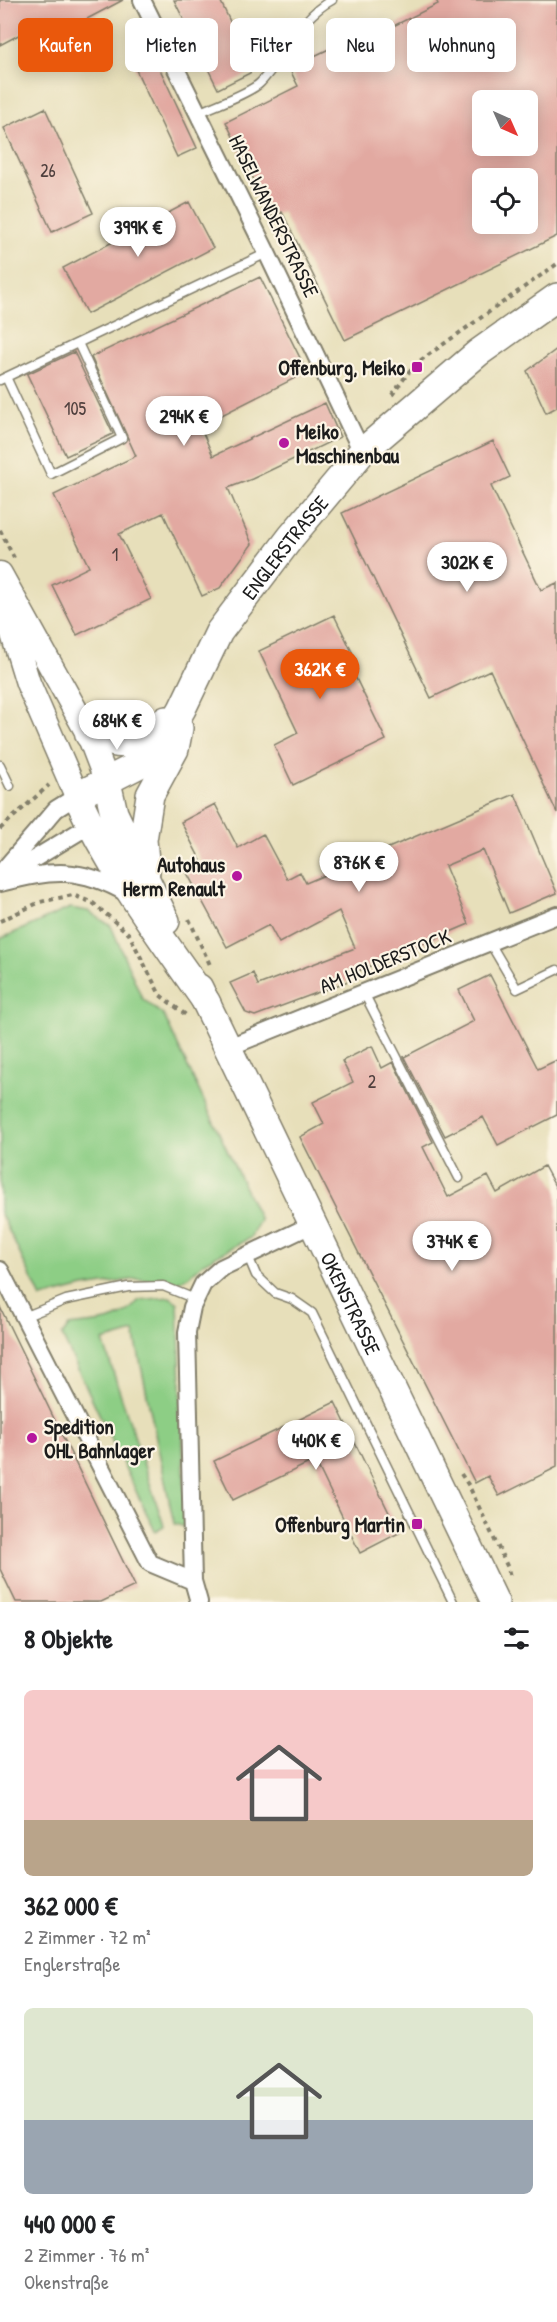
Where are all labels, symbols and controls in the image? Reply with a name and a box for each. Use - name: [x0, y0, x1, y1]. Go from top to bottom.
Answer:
- chip: Kaufen: [18, 18, 113, 72]
- chip: Mieten: [125, 18, 218, 72]
- chip: Filter: [230, 18, 314, 72]
- chip: Neu: [326, 18, 395, 72]
- chip: Wohnung: [407, 18, 516, 72]
- north arrow: [472, 90, 538, 156]
- map controls: [472, 90, 538, 234]
- street label: HASELWANDERSTRASSE: [222, 130, 326, 302]
- house number: 26: [40, 158, 56, 183]
- button: locate: [472, 168, 538, 234]
- pin: 399K €: [89, 207, 187, 258]
- text: 399K €: [114, 213, 162, 240]
- place label: Offenburg, Meiko: [278, 353, 406, 383]
- marker: Offenburg, Meiko: [410, 360, 424, 374]
- house number: 105: [64, 396, 86, 421]
- pin: 294K €: [135, 396, 233, 447]
- text: 294K €: [160, 402, 208, 429]
- place label: Meiko Maschinenbau: [296, 417, 400, 470]
- marker: Meiko Maschinenbau: [277, 436, 291, 450]
- street label: ENGLERSTRASSE: [234, 489, 335, 605]
- house number: 1: [112, 542, 118, 567]
- pin: 302K €: [418, 542, 516, 593]
- text: 302K €: [441, 548, 493, 575]
- pin: 362K €: [271, 649, 369, 700]
- text: 362K €: [295, 655, 345, 682]
- pin: 684K €: [68, 700, 166, 751]
- text: 684K €: [93, 706, 141, 733]
- pin: 876K €: [310, 842, 408, 893]
- text: 876K €: [333, 848, 385, 875]
- place label: Autohaus Herm Renault: [123, 850, 226, 903]
- marker: Autohaus Herm Renault: [230, 869, 244, 883]
- street label: AM HOLDERSTOCK: [315, 921, 455, 1001]
- house number: 2: [368, 1069, 377, 1094]
- pin: 374K €: [403, 1221, 501, 1272]
- text: 374K €: [426, 1227, 478, 1254]
- street label: OKENSTRASSE: [314, 1247, 388, 1360]
- place label: Spedition OHL Bahnlager: [44, 1412, 156, 1466]
- pin: 440K €: [267, 1420, 365, 1471]
- text: 440K €: [292, 1426, 340, 1453]
- marker: Spedition OHL Bahnlager: [25, 1431, 39, 1445]
- place label: Offenburg Martin: [275, 1510, 405, 1540]
- marker: Offenburg Martin: [410, 1517, 424, 1531]
- text: 8 Objekte: [24, 1621, 113, 1656]
- icon: filters: [500, 1622, 533, 1655]
- icon: home: [225, 1729, 333, 1837]
- text: 362 000 €: [24, 1888, 118, 1923]
- text: 2 Zimmer · 72 m²: [24, 1923, 151, 1950]
- text: Englerstraße: [24, 1950, 120, 1977]
- icon: home: [225, 2047, 333, 2155]
- text: 440 000 €: [24, 2206, 115, 2241]
- text: 2 Zimmer · 76 m²: [24, 2241, 149, 2268]
- text: Okenstraße: [24, 2268, 109, 2295]

